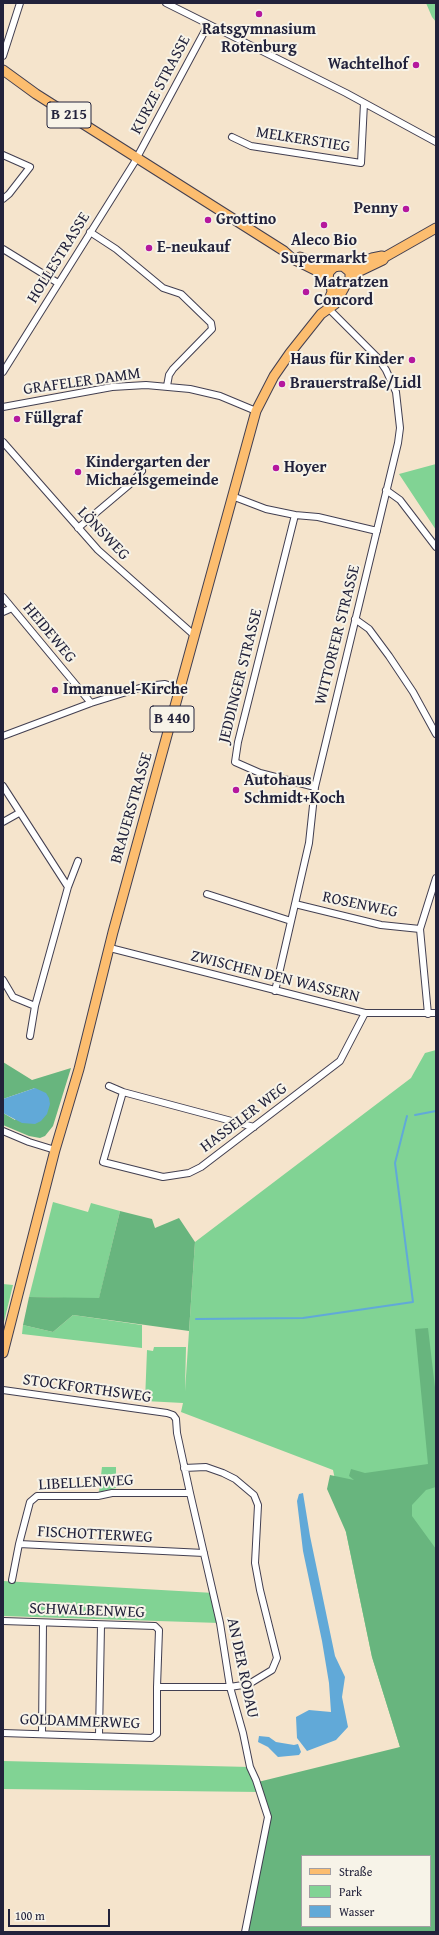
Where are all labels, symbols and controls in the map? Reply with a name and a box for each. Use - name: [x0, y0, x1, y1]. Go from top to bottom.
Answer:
- marker: Ratsgymnasium Rotenburg: [254, 9, 264, 19]
- place label: Ratsgymnasium Rotenburg: [202, 20, 316, 58]
- street label: KURZE STRASSE: [127, 32, 195, 138]
- place label: Wachtelhof: [328, 55, 408, 75]
- marker: Wachtelhof: [411, 60, 421, 70]
- road number: B 215: [47, 102, 91, 128]
- street label: MELKERSTIEG: [255, 123, 351, 157]
- place label: Penny: [354, 199, 398, 219]
- marker: Penny: [401, 204, 411, 214]
- street label: HOLLESTRASSE: [23, 209, 95, 307]
- place label: Grottino: [216, 210, 276, 230]
- marker: Grottino: [203, 215, 213, 225]
- marker: Aleco Bio Supermarkt: [319, 220, 329, 230]
- place label: Aleco Bio Supermarkt: [281, 231, 367, 269]
- place label: E-neukauf: [157, 238, 230, 258]
- marker: E-neukauf: [144, 243, 154, 253]
- place label: Matratzen Concord: [314, 273, 388, 311]
- marker: Matratzen Concord: [301, 287, 311, 297]
- place label: Haus für Kinder: [291, 350, 404, 370]
- marker: Haus für Kinder: [407, 355, 417, 365]
- street label: GRAFELER DAMM: [22, 364, 142, 400]
- place label: Brauerstraße/Lidl: [290, 374, 421, 394]
- marker: Brauerstraße/Lidl: [277, 379, 287, 389]
- place label: Füllgraf: [25, 409, 82, 429]
- marker: Füllgraf: [12, 414, 22, 424]
- place label: Kindergarten der Michaelsgemeinde: [86, 453, 219, 491]
- place label: Hoyer: [284, 458, 327, 478]
- marker: Hoyer: [271, 463, 281, 473]
- marker: Kindergarten der Michaelsgemeinde: [73, 467, 83, 477]
- street label: LÖNSWEG: [73, 503, 133, 565]
- street label: WITTORFER STRASSE: [311, 563, 365, 707]
- street label: HEIDEWEG: [18, 599, 80, 667]
- street label: JEDDINGER STRASSE: [215, 607, 267, 745]
- place label: Immanuel-Kirche: [63, 680, 188, 700]
- marker: Immanuel-Kirche: [50, 685, 60, 695]
- road number: B 440: [150, 706, 194, 732]
- street label: BRAUERSTRASSE: [107, 750, 157, 866]
- place label: Autohaus Schmidt+Koch: [244, 771, 345, 809]
- marker: Autohaus Schmidt+Koch: [231, 785, 241, 795]
- street label: ROSENWEG: [321, 888, 399, 922]
- street label: ZWISCHEN DEN WASSERN: [189, 947, 361, 1007]
- street label: HASSELER WEG: [197, 1079, 291, 1157]
- street label: STOCKFORTHSWEG: [21, 1370, 153, 1408]
- street label: LIBELLENWEG: [38, 1471, 134, 1495]
- street label: FISCHOTTERWEG: [37, 1522, 153, 1548]
- street label: SCHWALBENWEG: [29, 1599, 145, 1623]
- street label: AN DER RODAU: [222, 1616, 262, 1720]
- street label: GOLDAMMERWEG: [20, 1710, 140, 1734]
- legend: [301, 1855, 431, 1927]
- text: Straße: [339, 1863, 372, 1880]
- text: Park: [339, 1883, 362, 1900]
- scale bar: [10, 1901, 112, 1927]
- text: Wasser: [339, 1903, 375, 1920]
- text: 100 m: [15, 1907, 45, 1924]

